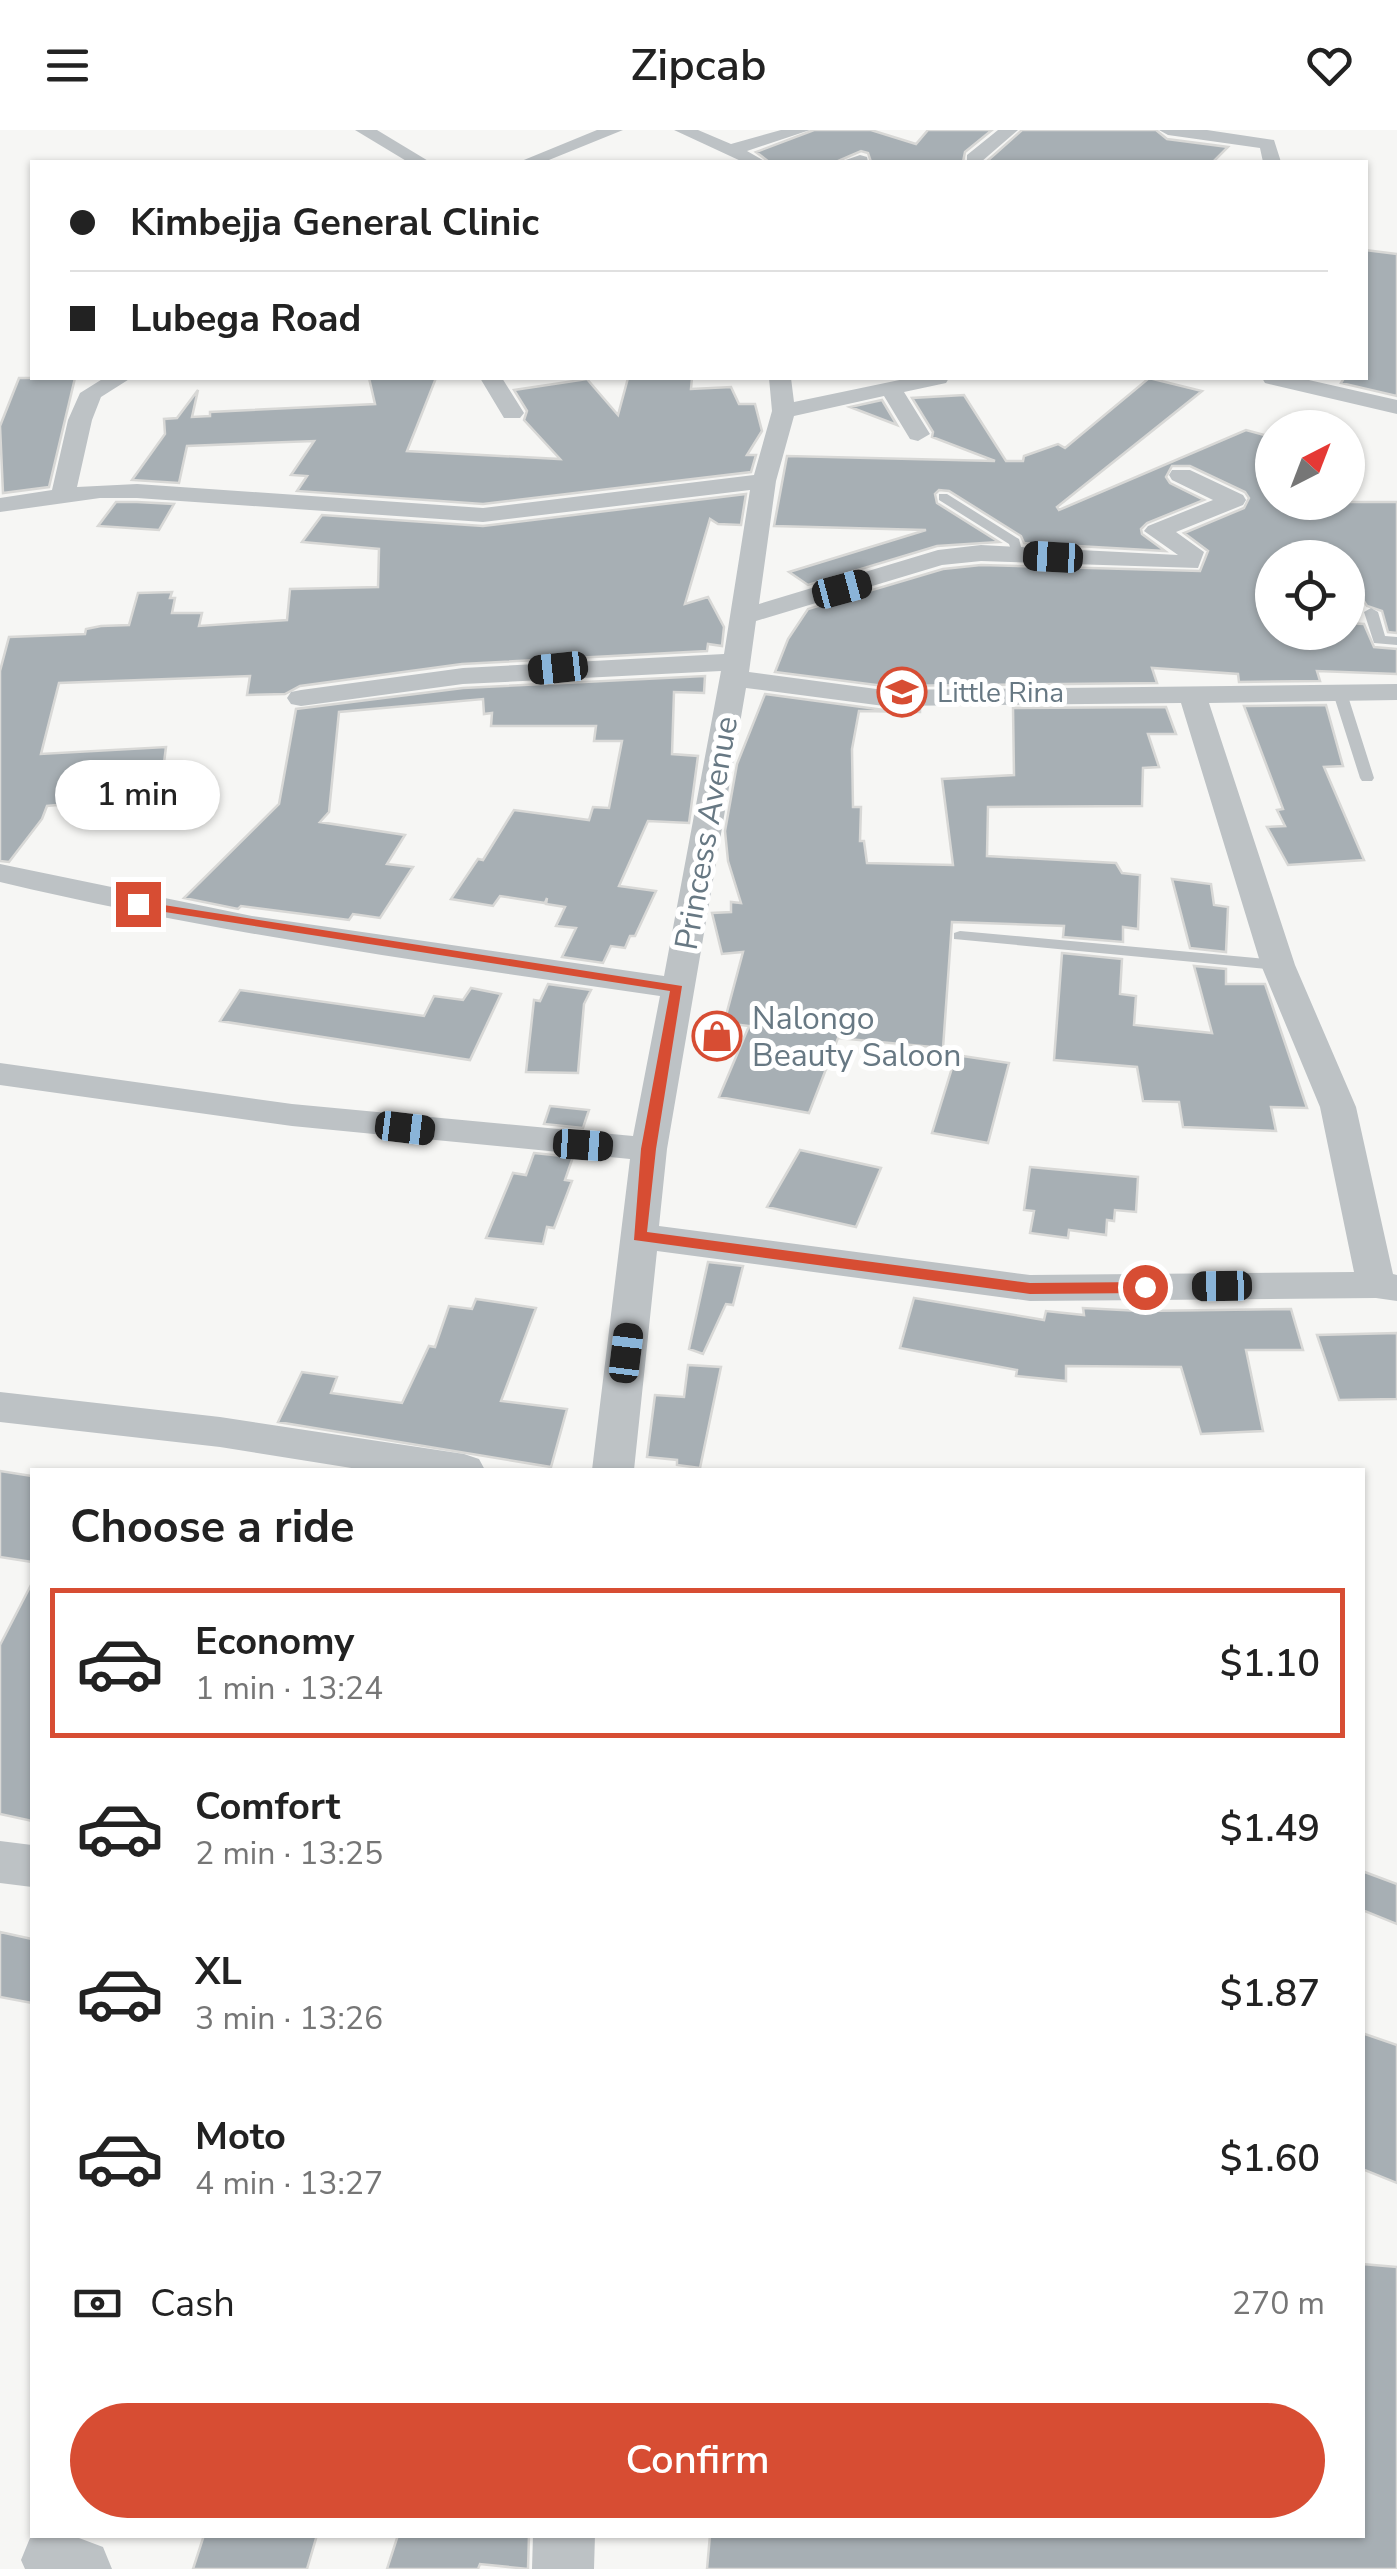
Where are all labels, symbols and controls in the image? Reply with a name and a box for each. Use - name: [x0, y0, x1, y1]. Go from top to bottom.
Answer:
- text: Zipcab: [631, 35, 766, 96]
- icon: menu: [40, 38, 95, 93]
- icon: heart: [1302, 38, 1357, 93]
- text: Kimbejja General Clinic: [130, 197, 539, 248]
- text: Lubega Road: [130, 293, 361, 344]
- north arrow: [1255, 410, 1365, 520]
- map controls: [1255, 410, 1365, 650]
- car: [1022, 540, 1084, 574]
- button: locate: [1255, 540, 1365, 650]
- car: [809, 567, 875, 611]
- car: [527, 650, 589, 686]
- school or university icon: Little Rina: [876, 666, 928, 718]
- place label: Little Rina: [937, 674, 1064, 712]
- street label: Princess Avenue: [665, 713, 748, 953]
- callout: 1 min: [56, 759, 220, 829]
- text: 1 min: [97, 773, 178, 816]
- route end: [116, 882, 161, 927]
- place label: Nalongo Beauty Saloon: [752, 997, 961, 1077]
- shop icon: Nalongo Beauty Saloon: [691, 1010, 743, 1062]
- car: [373, 1109, 437, 1147]
- car: [552, 1128, 614, 1162]
- route start: [1123, 1265, 1168, 1310]
- car: [1192, 1270, 1252, 1302]
- car: [607, 1321, 645, 1385]
- text: Choose a ride: [70, 1497, 355, 1558]
- text: Economy: [195, 1616, 354, 1667]
- icon: car: [75, 1618, 165, 1708]
- text: $1.10: [1220, 1638, 1320, 1689]
- text: 1 min · 13:24: [195, 1667, 383, 1710]
- text: Comfort: [195, 1781, 340, 1832]
- icon: car: [75, 1783, 165, 1873]
- text: $1.49: [1220, 1803, 1320, 1854]
- text: 2 min · 13:25: [195, 1832, 383, 1875]
- text: XL: [195, 1946, 242, 1997]
- icon: car: [75, 1948, 165, 2038]
- text: $1.87: [1220, 1968, 1320, 2019]
- text: 3 min · 13:26: [195, 1997, 383, 2040]
- text: Moto: [195, 2111, 286, 2162]
- icon: car: [75, 2113, 165, 2203]
- text: $1.60: [1220, 2133, 1320, 2184]
- text: 4 min · 13:27: [195, 2162, 383, 2205]
- icon: cash: [70, 2276, 125, 2331]
- text: Cash: [150, 2278, 235, 2329]
- text: 270 m: [1232, 2282, 1325, 2325]
- button: Confirm: [70, 2403, 1325, 2518]

